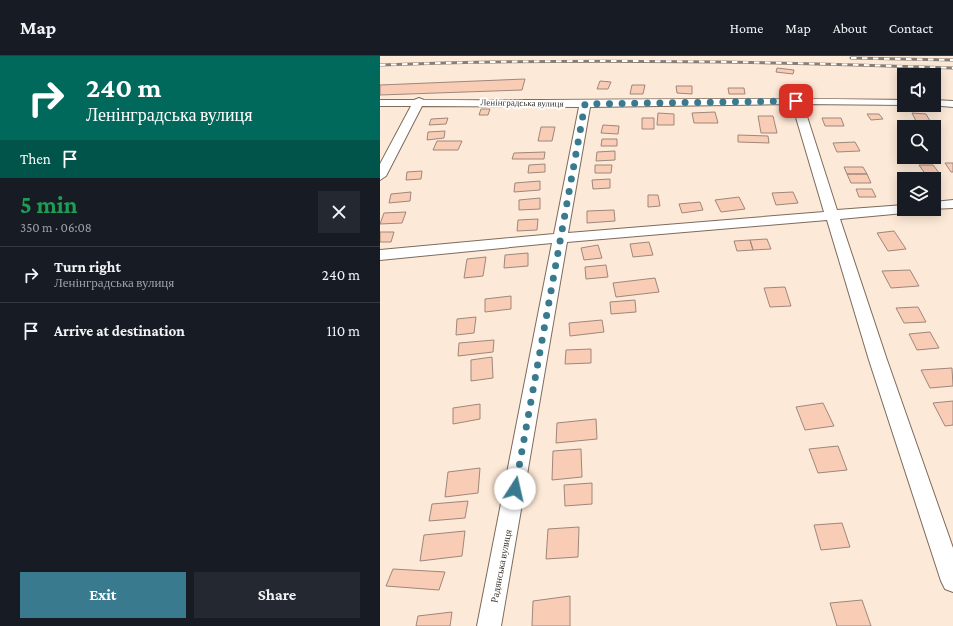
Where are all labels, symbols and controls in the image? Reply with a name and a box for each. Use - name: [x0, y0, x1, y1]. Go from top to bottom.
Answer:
- text: Map: [20, 17, 56, 38]
- text: Home: [730, 20, 763, 36]
- text: Map: [785, 20, 811, 36]
- text: About: [833, 20, 867, 36]
- text: Contact: [889, 20, 933, 36]
- map controls: [897, 68, 941, 216]
- button: sound: [897, 68, 941, 112]
- icon: right: [20, 72, 72, 124]
- text: 240 m: [86, 72, 161, 103]
- pin: [779, 84, 813, 118]
- icon: arrive: [785, 90, 807, 112]
- street label: Ленінградська вулиця: [480, 97, 564, 109]
- text: Ленінградська вулиця: [86, 105, 253, 125]
- button: search: [897, 120, 941, 164]
- icon: arrive: [59, 148, 81, 170]
- text: Then: [20, 151, 51, 167]
- button: layers: [897, 172, 941, 216]
- text: 5 min: [20, 191, 77, 218]
- button: close: [318, 191, 360, 233]
- text: 350 m · 06:08: [20, 220, 92, 235]
- text: Turn right: [54, 259, 121, 275]
- icon: right: [20, 264, 42, 286]
- text: 240 m: [322, 267, 360, 283]
- text: Ленінградська вулиця: [54, 275, 174, 290]
- icon: arrive: [20, 320, 42, 342]
- text: Arrive at destination: [54, 323, 185, 339]
- text: 110 m: [327, 323, 360, 339]
- position arrow: [494, 468, 536, 510]
- street label: Радянська вулиця: [489, 528, 514, 604]
- button: Exit: [20, 572, 186, 618]
- button: Share: [194, 572, 360, 618]

